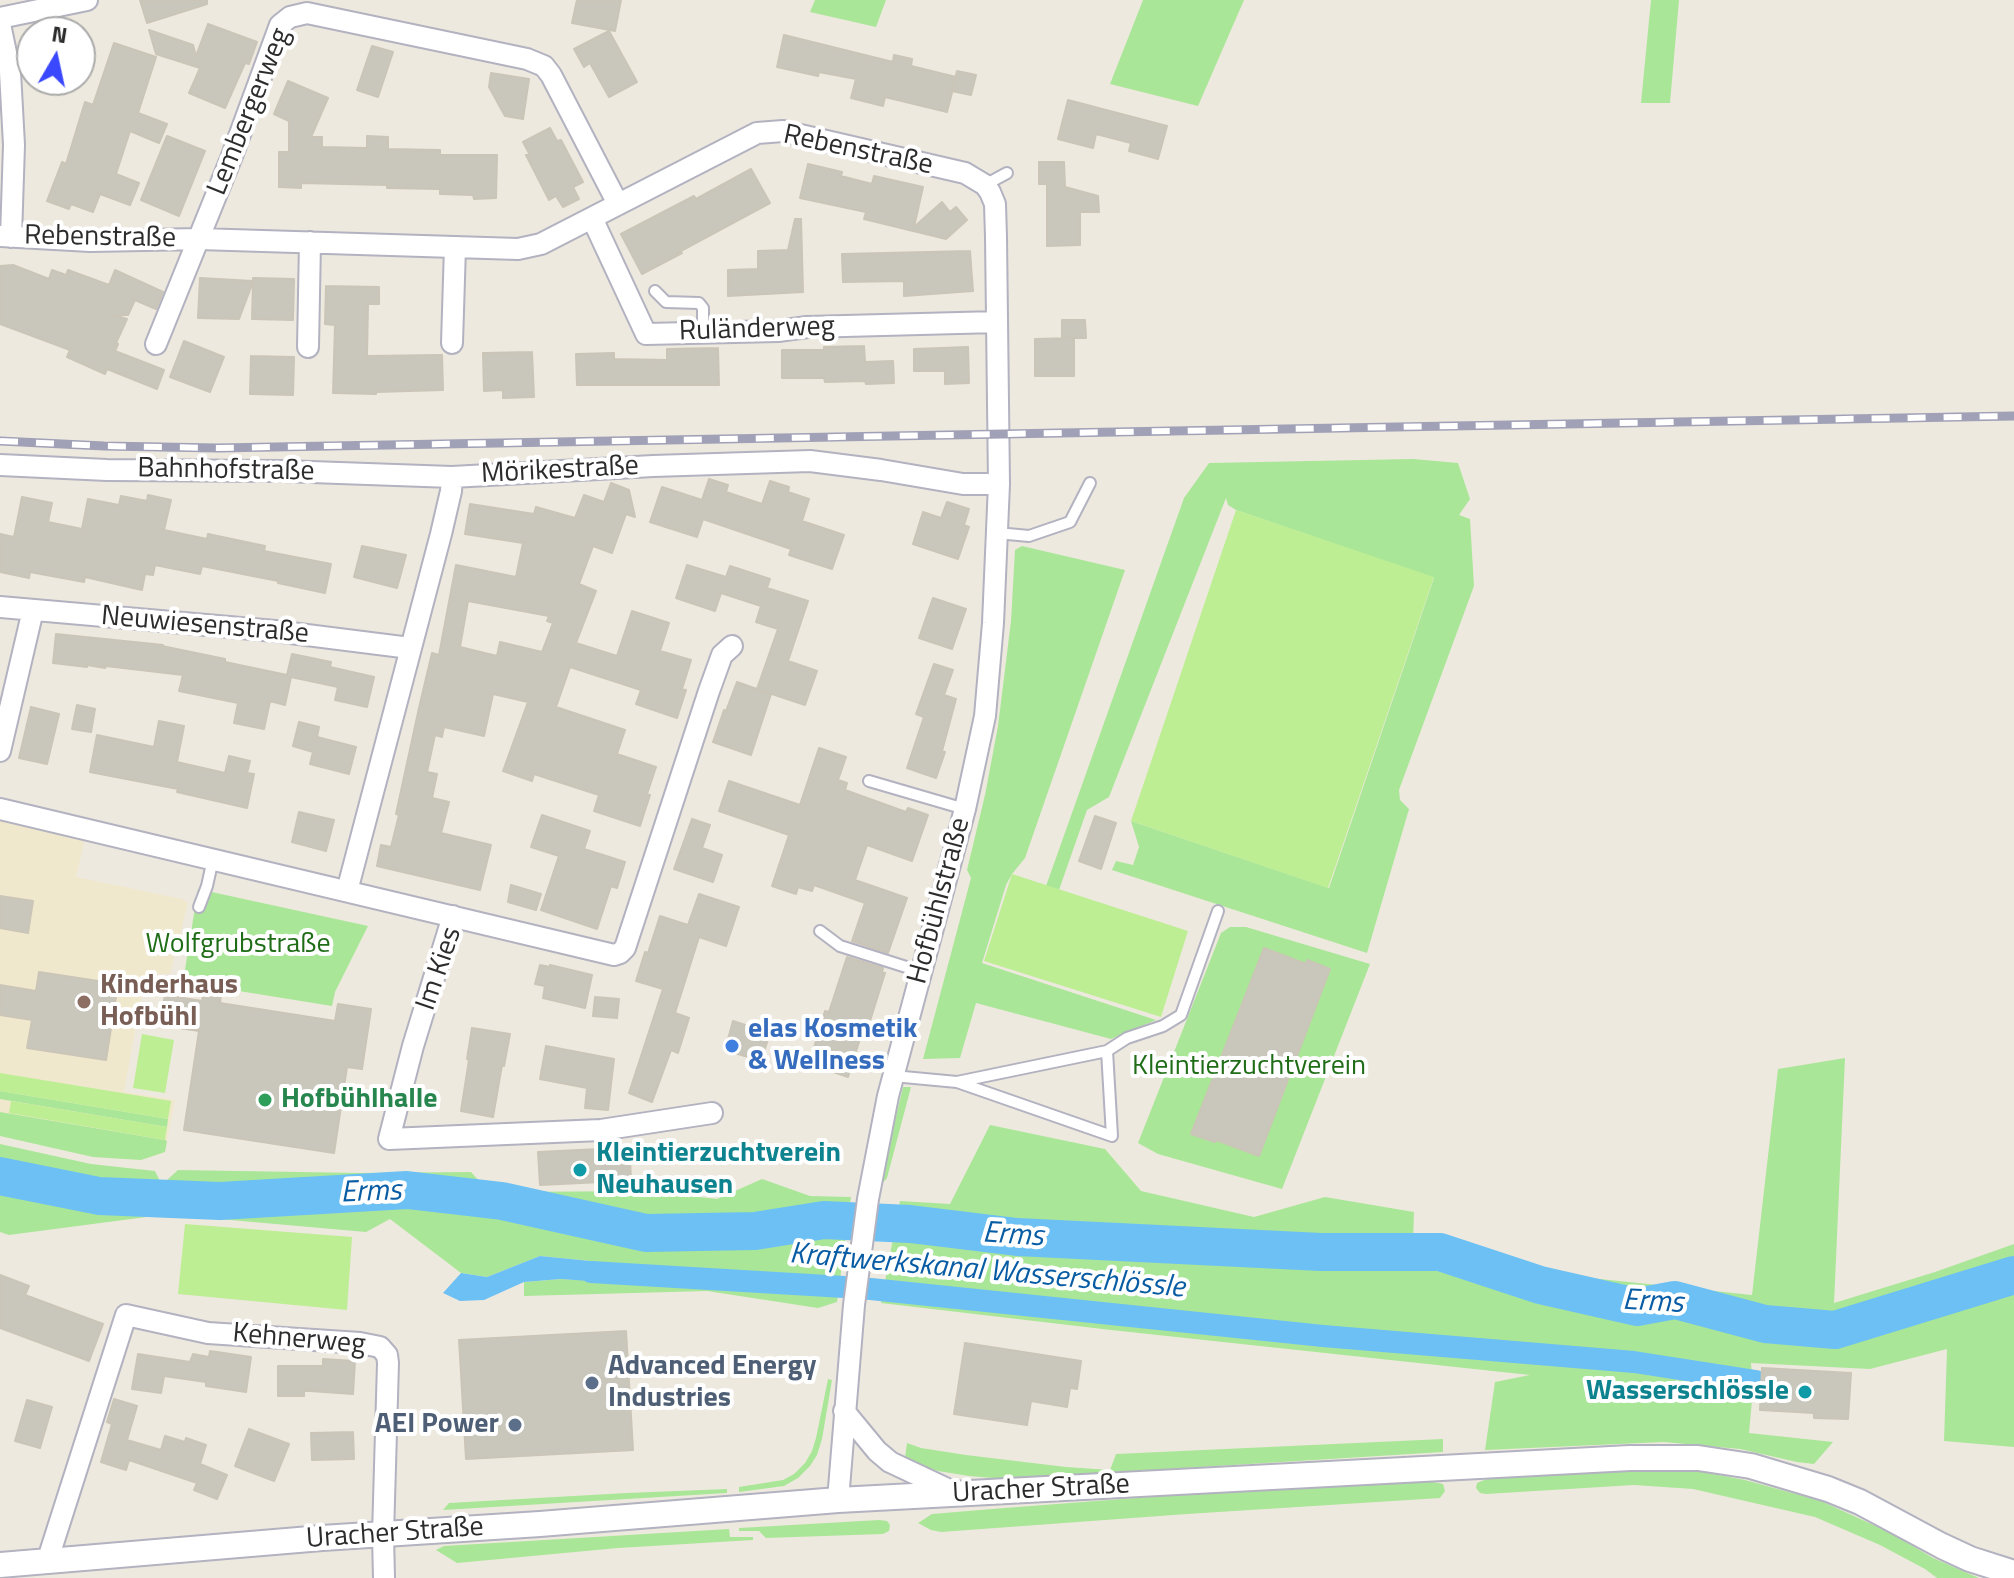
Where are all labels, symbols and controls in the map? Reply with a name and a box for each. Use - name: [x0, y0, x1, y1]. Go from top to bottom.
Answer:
- north arrow: [16, 16, 96, 96]
- text: N: [49, 16, 70, 52]
- street label: Lembergerweg: [201, 24, 299, 200]
- street label: Rebenstraße: [780, 119, 936, 183]
- street label: Rebenstraße: [24, 220, 176, 256]
- street label: Ruländerweg: [678, 310, 836, 350]
- street label: Mörikestraße: [480, 450, 640, 492]
- street label: Bahnhofstraße: [137, 453, 315, 489]
- street label: Neuwiesenstraße: [100, 600, 310, 652]
- street label: Hofbühlstraße: [902, 814, 978, 988]
- street label: Im Kies: [410, 923, 470, 1015]
- park label: Wolfgrubstraße: [145, 928, 331, 962]
- place label: Kinderhaus Hofbühl: [100, 969, 238, 1035]
- marker: Kinderhaus Hofbühl: [75, 993, 93, 1011]
- place label: elas Kosmetik & Wellness: [748, 1013, 917, 1079]
- marker: elas Kosmetik & Wellness: [723, 1037, 741, 1055]
- park label: Kleintierzuchtverein: [1132, 1050, 1366, 1084]
- place label: Hofbühlhalle: [281, 1083, 438, 1117]
- marker: Hofbühlhalle: [256, 1091, 274, 1109]
- place label: Kleintierzuchtverein Neuhausen: [596, 1137, 841, 1203]
- marker: Kleintierzuchtverein Neuhausen: [571, 1161, 589, 1179]
- water label: Erms: [340, 1174, 402, 1212]
- water label: Erms: [981, 1216, 1045, 1256]
- water label: Kraftwerkskanal Wasserschlössle: [788, 1237, 1186, 1307]
- water label: Erms: [1622, 1283, 1684, 1323]
- street label: Kehnerweg: [231, 1317, 367, 1363]
- place label: Advanced Energy Industries: [608, 1350, 816, 1416]
- marker: Advanced Energy Industries: [583, 1374, 601, 1392]
- place label: Wasserschlössle: [1586, 1375, 1789, 1409]
- marker: Wasserschlössle: [1796, 1383, 1814, 1401]
- place label: AEI Power: [375, 1408, 499, 1442]
- marker: AEI Power: [506, 1416, 524, 1434]
- street label: Uracher Straße: [951, 1469, 1131, 1511]
- street label: Uracher Straße: [305, 1511, 485, 1557]

